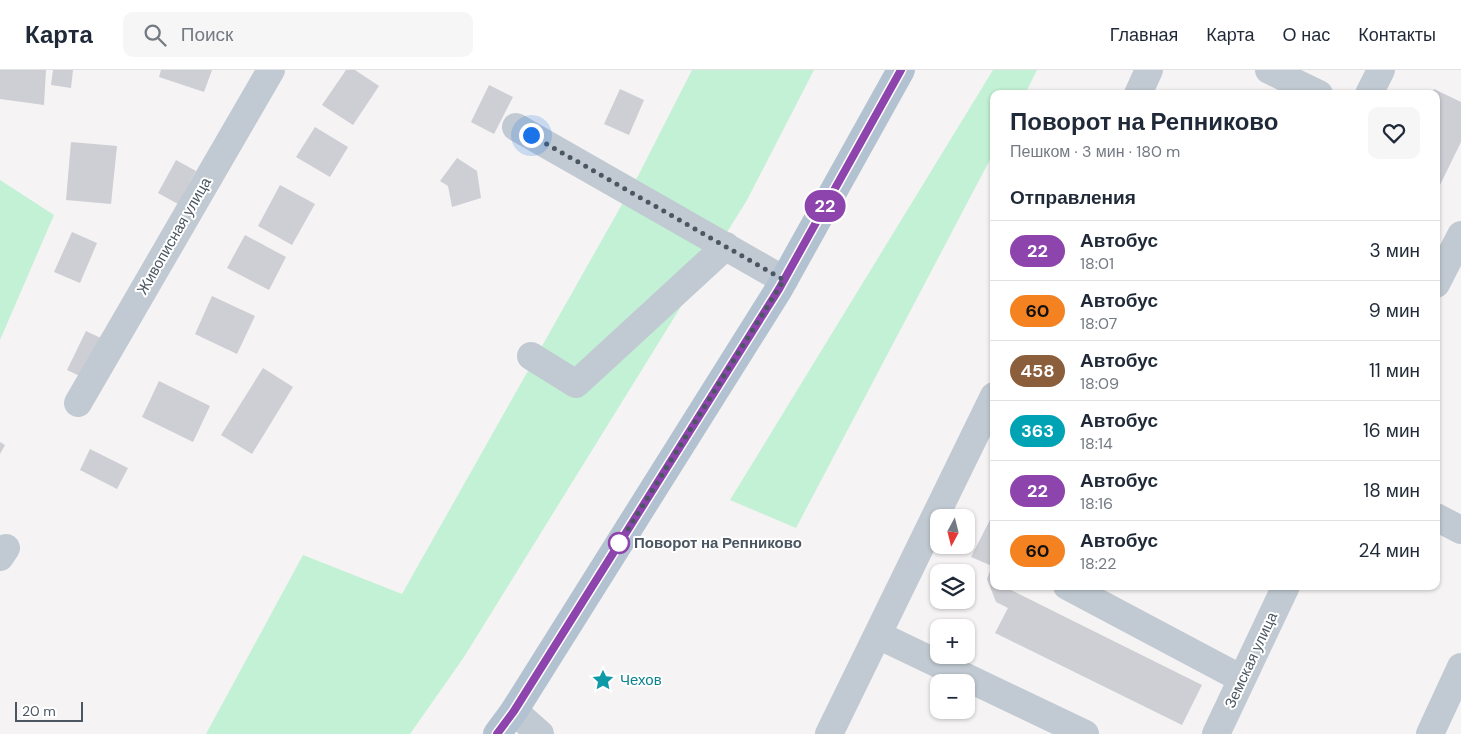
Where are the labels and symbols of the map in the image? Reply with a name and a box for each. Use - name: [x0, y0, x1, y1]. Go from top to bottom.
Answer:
- your location: [519, 123, 544, 148]
- street label: Живописная улица: [132, 173, 216, 298]
- line badge: 22: [802, 190, 848, 222]
- north arrow: [930, 509, 975, 554]
- marker: Поворот на Репниково: [608, 532, 630, 554]
- place label: Поворот на Репниково: [634, 533, 802, 553]
- street label: Земская улица: [1220, 608, 1282, 711]
- place icon: Чехов: [590, 667, 616, 693]
- place label: Чехов: [620, 670, 662, 690]
- scale bar: [15, 699, 82, 722]

